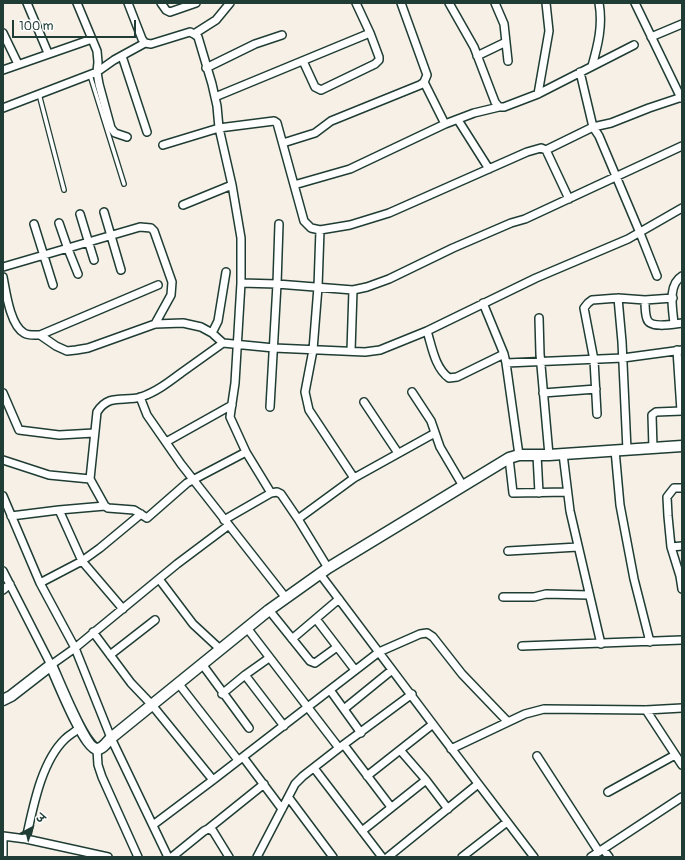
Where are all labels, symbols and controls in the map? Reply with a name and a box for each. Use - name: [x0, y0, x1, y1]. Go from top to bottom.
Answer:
- scale bar: [14, 12, 138, 38]
- text: 100 m: [19, 19, 53, 34]
- north arrow: [12, 808, 52, 848]
- text: उ: [33, 811, 47, 826]

